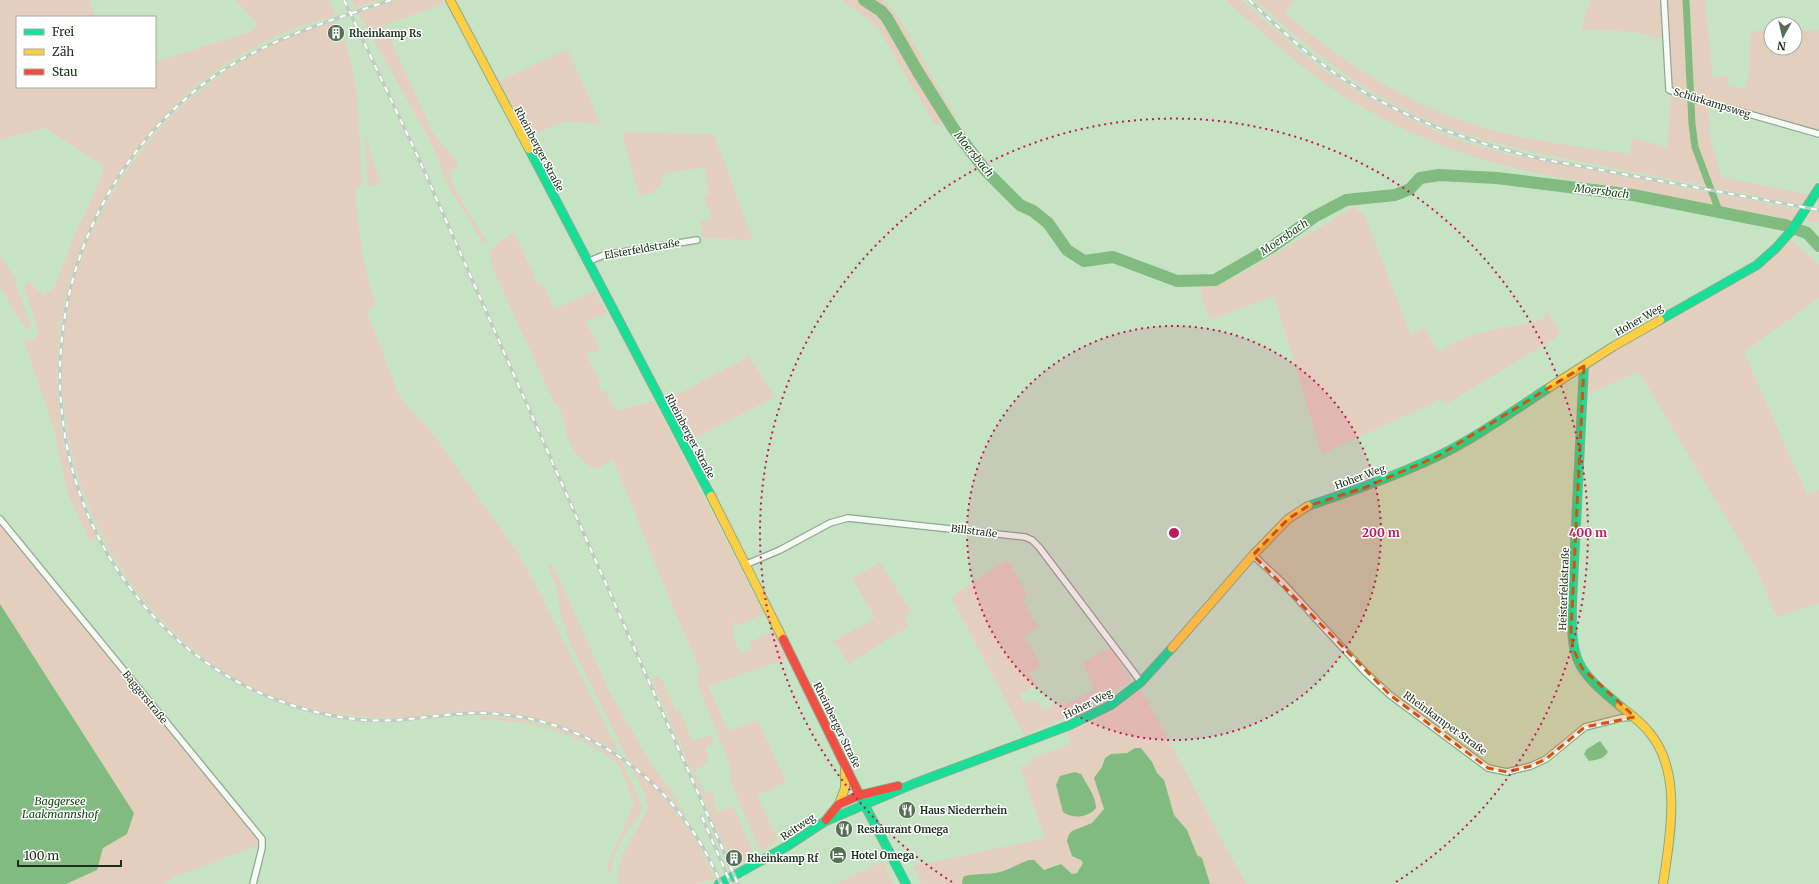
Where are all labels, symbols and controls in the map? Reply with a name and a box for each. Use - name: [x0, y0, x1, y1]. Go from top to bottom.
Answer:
- legend: [16, 16, 156, 88]
- north arrow: [1763, 16, 1803, 56]
- building icon: Rheinkamp Rs: [326, 23, 346, 43]
- text: Frei: [52, 24, 74, 39]
- place label: Rheinkamp Rs: [349, 27, 422, 40]
- text: N: [1776, 38, 1787, 53]
- text: Zäh: [52, 44, 74, 59]
- text: Stau: [52, 64, 78, 79]
- street label: Schürkampsweg: [1672, 85, 1752, 121]
- street label: Rheinberger Straße: [511, 105, 567, 193]
- water label: Moersbach: [951, 128, 997, 180]
- water label: Moersbach: [1573, 181, 1630, 201]
- water label: Moersbach: [1257, 216, 1311, 259]
- street label: Elsterfeldstraße: [603, 236, 681, 262]
- street label: Hoher Weg: [1613, 301, 1665, 339]
- street label: Rheinberger Straße: [662, 392, 718, 480]
- street label: Hoher Weg: [1333, 462, 1387, 492]
- street label: Billstraße: [950, 522, 998, 540]
- text: 200 m: [1362, 525, 1400, 540]
- text: 400 m: [1569, 525, 1607, 540]
- centre of rings: [1167, 526, 1181, 540]
- street label: Heisterfeldstraße: [1556, 547, 1572, 631]
- street label: Baggerstraße: [120, 668, 170, 726]
- street label: Rheinberger Straße: [811, 680, 863, 770]
- street label: Hoher Weg: [1061, 686, 1115, 722]
- street label: Rheinkamper Straße: [1401, 688, 1489, 758]
- water label: Baggersee Laakmannshof: [22, 794, 99, 821]
- restaurant icon: Haus Niederrhein: [897, 800, 917, 820]
- place label: Haus Niederrhein: [920, 804, 1007, 817]
- street label: Reitweg: [778, 811, 818, 843]
- restaurant icon: Restaurant Omega: [834, 819, 854, 839]
- place label: Restaurant Omega: [857, 823, 949, 836]
- scale bar: [18, 842, 121, 868]
- hotel icon: Hotel Omega: [828, 845, 848, 865]
- text: 100 m: [24, 848, 59, 863]
- building icon: Rheinkamp Rf: [724, 848, 744, 868]
- place label: Hotel Omega: [851, 849, 915, 862]
- place label: Rheinkamp Rf: [747, 852, 819, 865]

